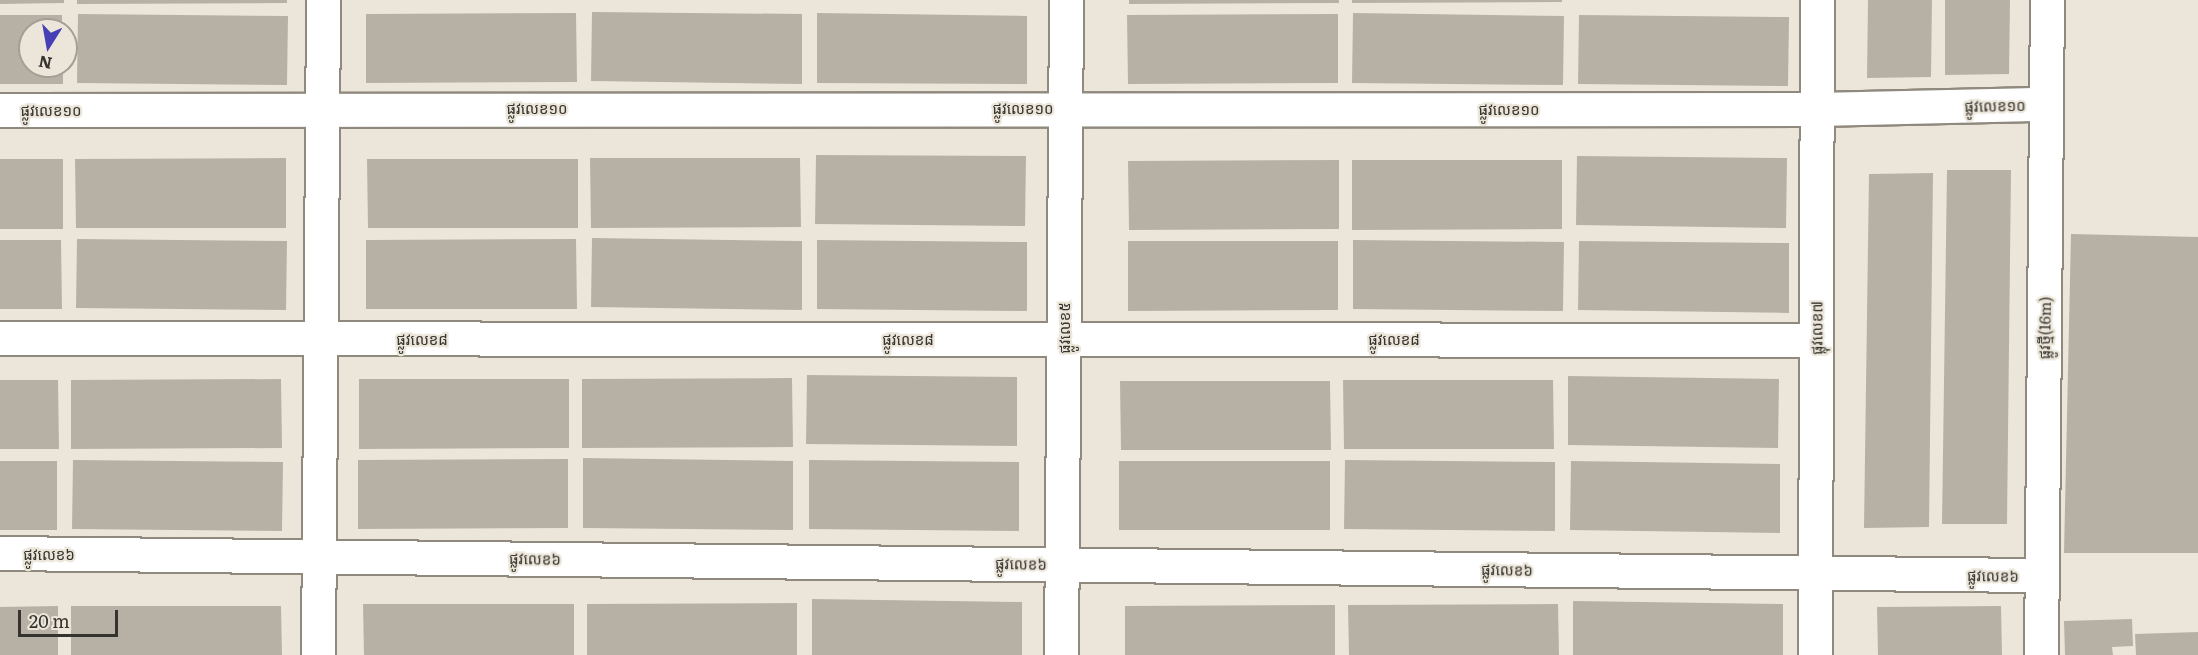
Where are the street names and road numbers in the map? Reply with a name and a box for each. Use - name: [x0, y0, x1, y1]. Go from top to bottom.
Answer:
- street label: ផ្លូវលេខ១០: [1964, 95, 2026, 115]
- street label: ផ្លូវលេខ១០: [506, 99, 568, 117]
- street label: ផ្លូវលេខ១០: [992, 99, 1054, 117]
- street label: ផ្លូវលេខ១០: [1478, 100, 1540, 118]
- street label: ផ្លូវលេខ១០: [20, 101, 82, 119]
- street label: ផ្លូវថ្មី(16m): [2034, 297, 2054, 359]
- street label: ផ្លុវលេខ៧: [1807, 301, 1825, 355]
- street label: ផ្លូវលេខ៥: [1055, 302, 1073, 354]
- street label: ផ្លូវលេខ៨: [396, 330, 448, 348]
- street label: ផ្លូវលេខ៨: [882, 330, 934, 348]
- street label: ផ្លូវលេខ៨: [1368, 330, 1420, 348]
- street label: ផ្លូវលេខ៦: [23, 545, 75, 563]
- street label: ផ្លូវលេខ៦: [509, 549, 561, 567]
- street label: ផ្លូវលេខ៦: [995, 554, 1047, 572]
- street label: ផ្លូវលេខ៦: [1481, 560, 1533, 578]
- street label: ផ្លូវលេខ៦: [1967, 566, 2019, 584]

